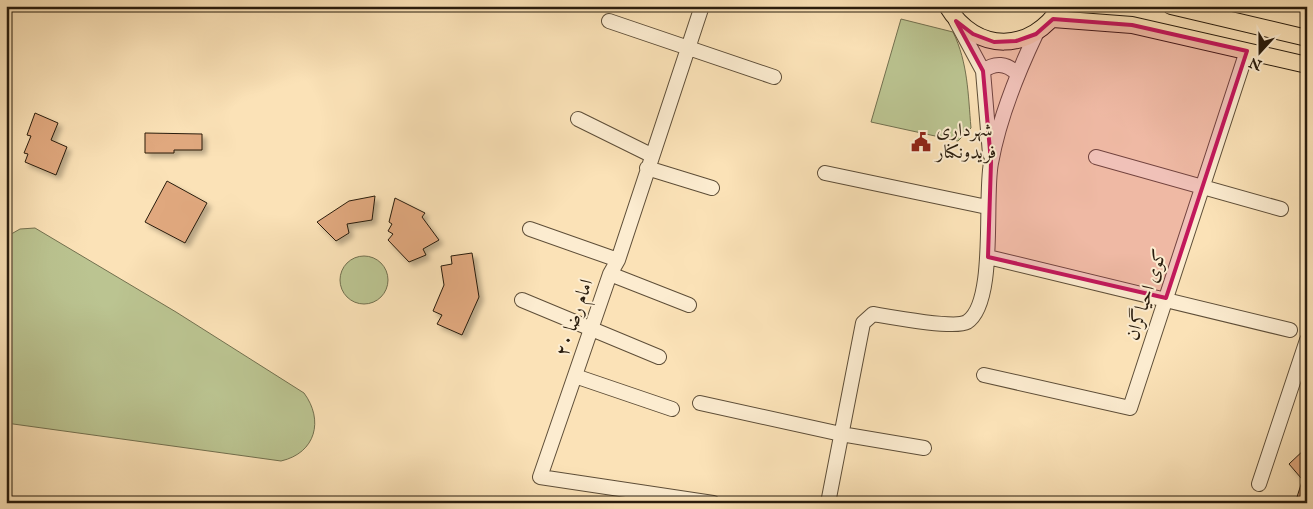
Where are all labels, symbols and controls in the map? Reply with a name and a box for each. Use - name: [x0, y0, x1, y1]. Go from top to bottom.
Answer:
- north arrow: [1236, 28, 1286, 78]
- text: N: [1247, 53, 1266, 74]
- place label: شهرداری فریدونکنار: [934, 119, 996, 165]
- public building icon: شهرداری فریدونکنار: [910, 131, 932, 153]
- street label: کوی احیاگران: [1119, 246, 1173, 344]
- street label: امام رضا ۲۰: [551, 276, 602, 361]

